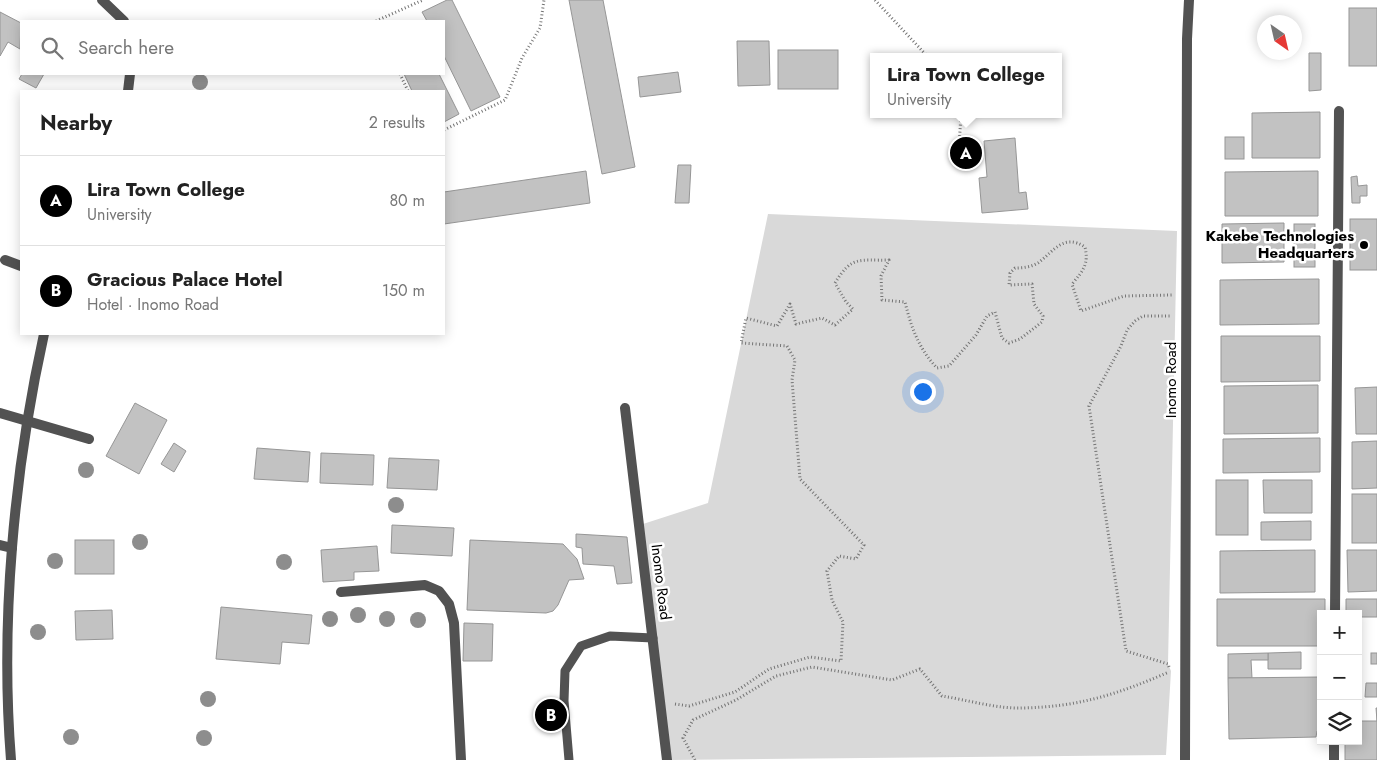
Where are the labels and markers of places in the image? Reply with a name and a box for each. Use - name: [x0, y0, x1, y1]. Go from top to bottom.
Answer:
- pin: A: [950, 134, 982, 172]
- place label: Kakebe Technologies Headquarters: [1205, 225, 1354, 264]
- marker: Kakebe Technologies Headquarters: [1358, 239, 1370, 251]
- pin: B: [535, 696, 567, 734]

